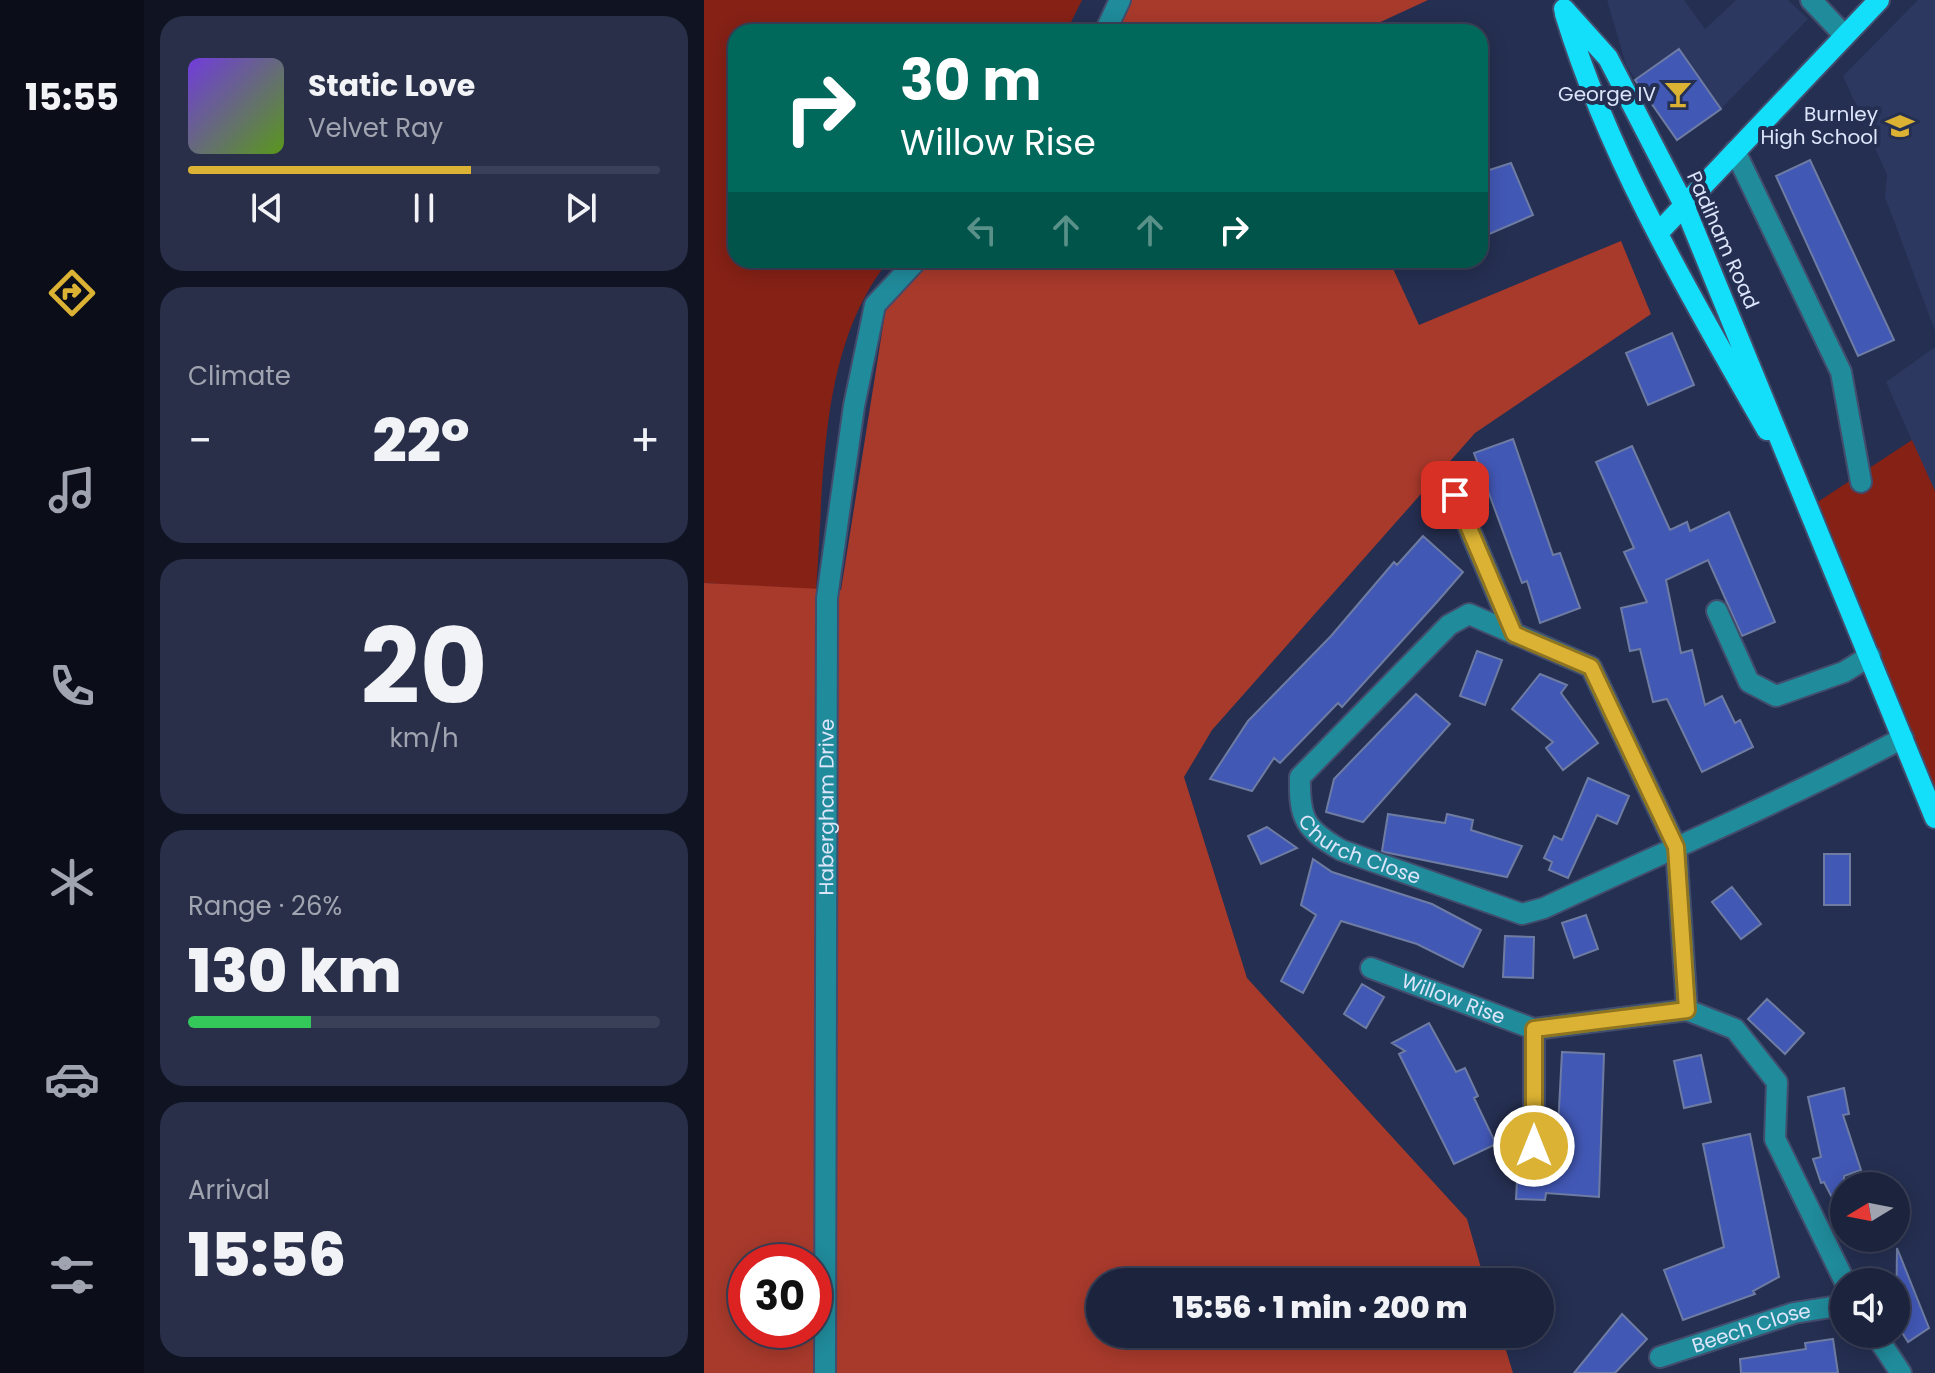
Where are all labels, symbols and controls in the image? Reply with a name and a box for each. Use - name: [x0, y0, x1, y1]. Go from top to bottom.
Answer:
- text: 30 m: [900, 41, 1042, 120]
- icon: right: [768, 56, 872, 160]
- text: Static Love: [308, 64, 475, 107]
- text: 15:55: [25, 72, 119, 123]
- bar icon: George IV: [1663, 79, 1693, 109]
- place label: George IV: [1558, 80, 1656, 108]
- place label: Burnley High School: [1760, 100, 1878, 151]
- text: Velvet Ray: [308, 110, 443, 146]
- school or university icon: Burnley High School: [1885, 111, 1915, 141]
- text: Willow Rise: [900, 117, 1096, 168]
- street label: Padiham Road: [1680, 167, 1766, 313]
- icon: previous: [245, 186, 289, 230]
- icon: pause: [402, 186, 446, 230]
- icon: next: [559, 186, 603, 230]
- icon: left: [960, 208, 1004, 252]
- icon: ahead: [1044, 208, 1088, 252]
- icon: ahead: [1128, 208, 1172, 252]
- icon: right: [1212, 208, 1256, 252]
- icon: directions: [44, 265, 100, 321]
- text: Climate: [188, 358, 291, 394]
- text: 22°: [373, 399, 470, 483]
- text: −: [188, 410, 212, 471]
- text: +: [630, 410, 660, 471]
- pin: [1421, 461, 1489, 529]
- icon: music: [44, 462, 100, 518]
- icon: arrive: [1433, 473, 1477, 517]
- text: 20: [360, 594, 488, 739]
- icon: phone: [44, 658, 100, 714]
- street label: Habergham Drive: [812, 719, 841, 895]
- text: km/h: [389, 720, 459, 756]
- street label: Church Close: [1292, 809, 1425, 891]
- icon: climate: [44, 854, 100, 910]
- text: Range · 26%: [188, 888, 342, 924]
- text: 130 km: [188, 929, 402, 1013]
- street label: Willow Rise: [1398, 967, 1509, 1031]
- icon: car: [44, 1051, 100, 1107]
- position arrow: [1492, 1104, 1576, 1188]
- text: Arrival: [188, 1172, 270, 1208]
- north arrow: [1830, 1172, 1910, 1252]
- map controls: [1830, 1172, 1910, 1348]
- text: 15:56: [188, 1213, 346, 1297]
- speed limit sign: 30: [728, 1244, 832, 1348]
- icon: filters: [44, 1247, 100, 1303]
- button: sound: [1830, 1268, 1910, 1348]
- text: 15:56 · 1 min · 200 m: [1173, 1286, 1467, 1329]
- street label: Beech Close: [1688, 1297, 1813, 1360]

